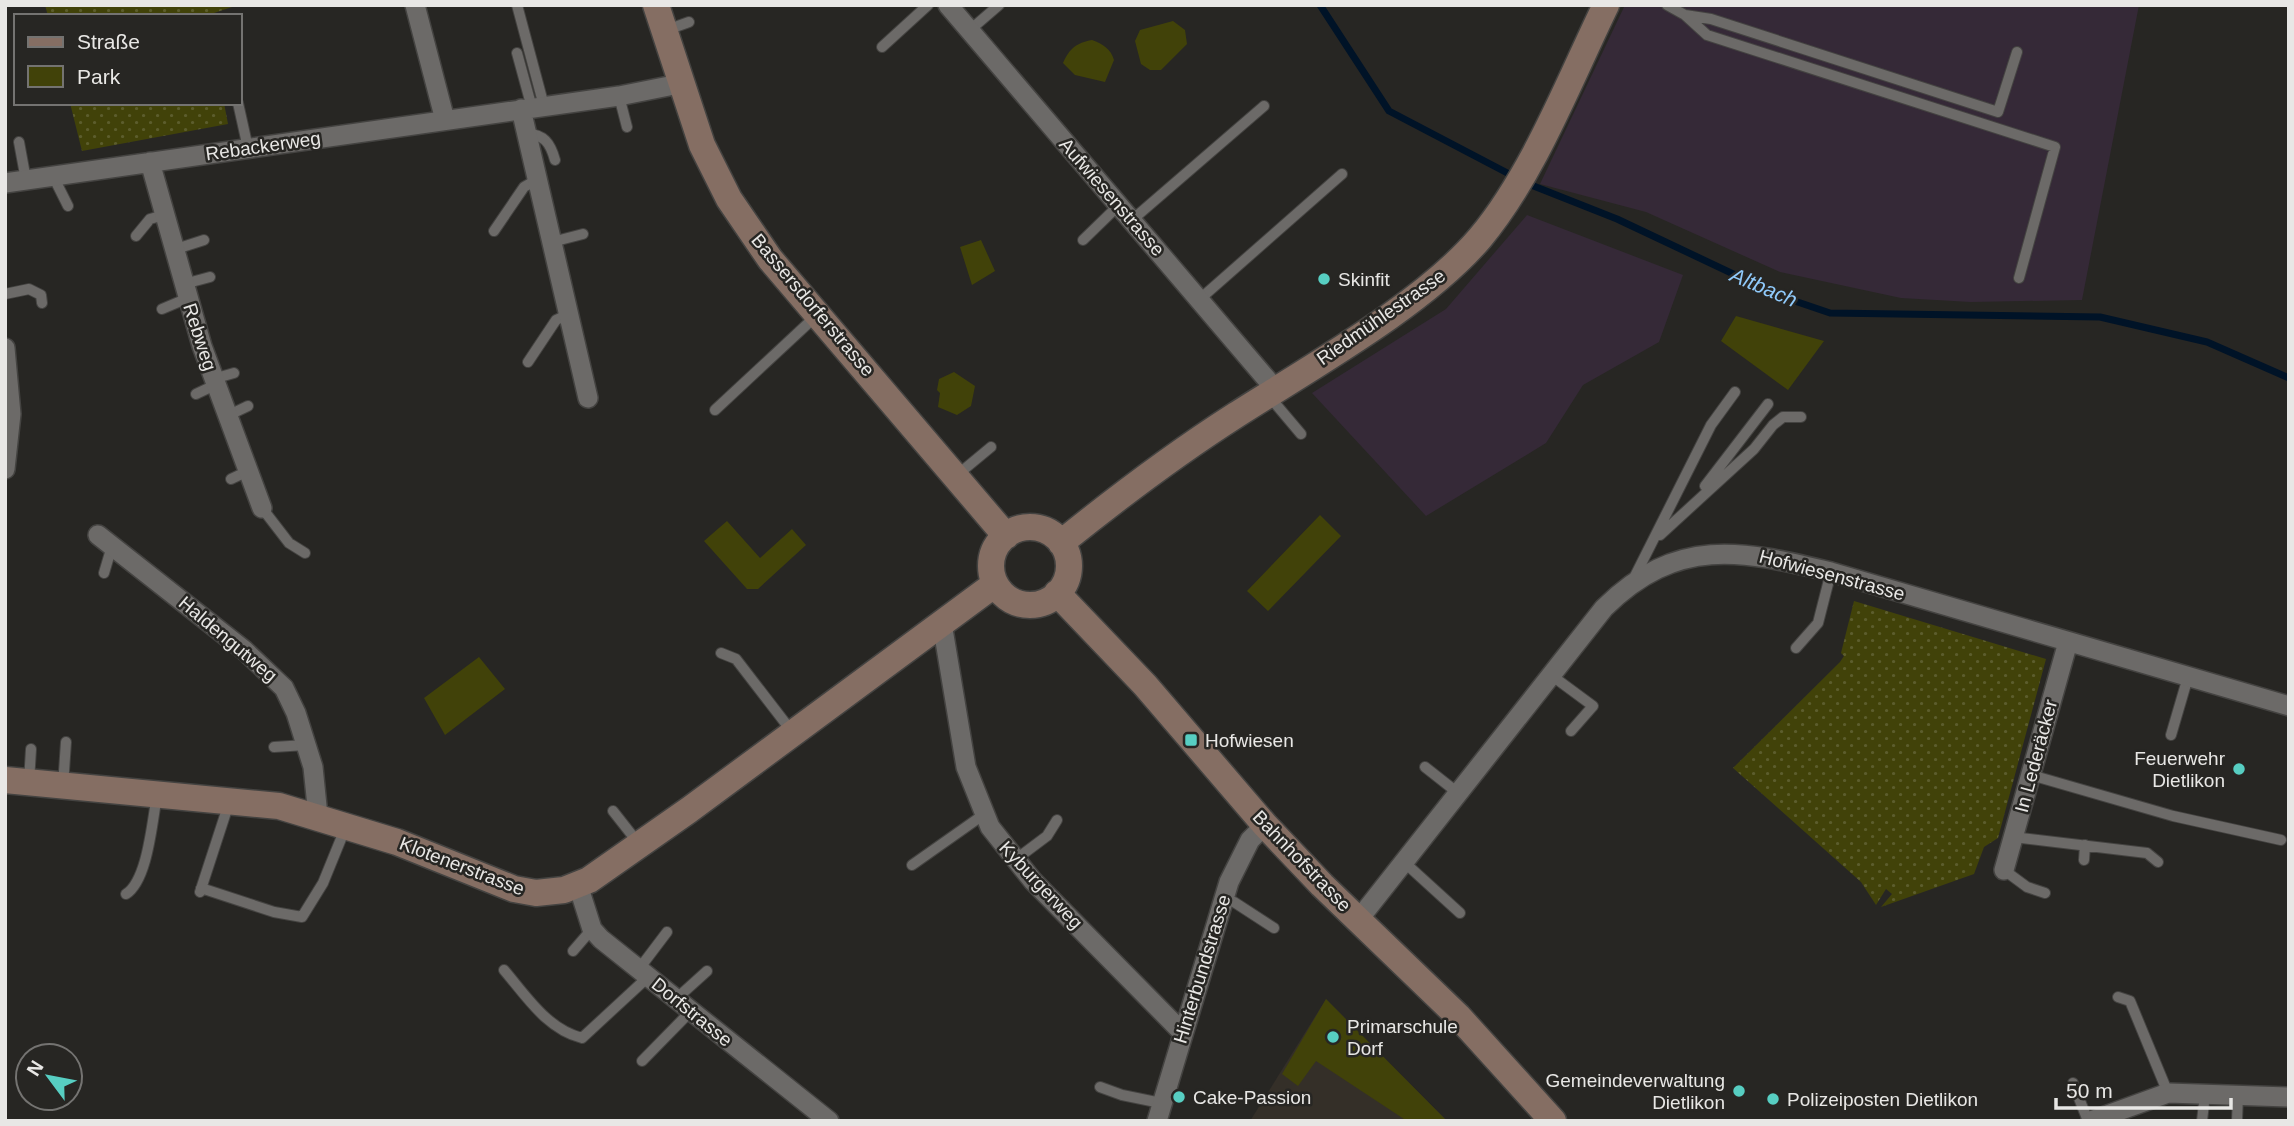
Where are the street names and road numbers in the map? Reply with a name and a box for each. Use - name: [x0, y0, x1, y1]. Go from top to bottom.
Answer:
- street label: Rebackerweg: [204, 128, 322, 164]
- street label: Aufwiesenstrasse: [1055, 134, 1169, 260]
- street label: Bassersdorferstrasse: [747, 229, 879, 381]
- street label: Riedmühlestrasse: [1313, 265, 1449, 369]
- street label: Rebweg: [179, 301, 221, 373]
- street label: Hofwiesenstrasse: [1757, 545, 1907, 605]
- street label: Haldengutweg: [175, 592, 281, 686]
- street label: In Lederäcker: [2011, 697, 2061, 815]
- street label: Bahnhofstrasse: [1249, 806, 1355, 916]
- street label: Klotenerstrasse: [397, 833, 527, 899]
- street label: Kyburgerweg: [995, 837, 1087, 933]
- street label: Hinterbundstrasse: [1169, 892, 1235, 1046]
- street label: Dorfstrasse: [648, 973, 736, 1051]

